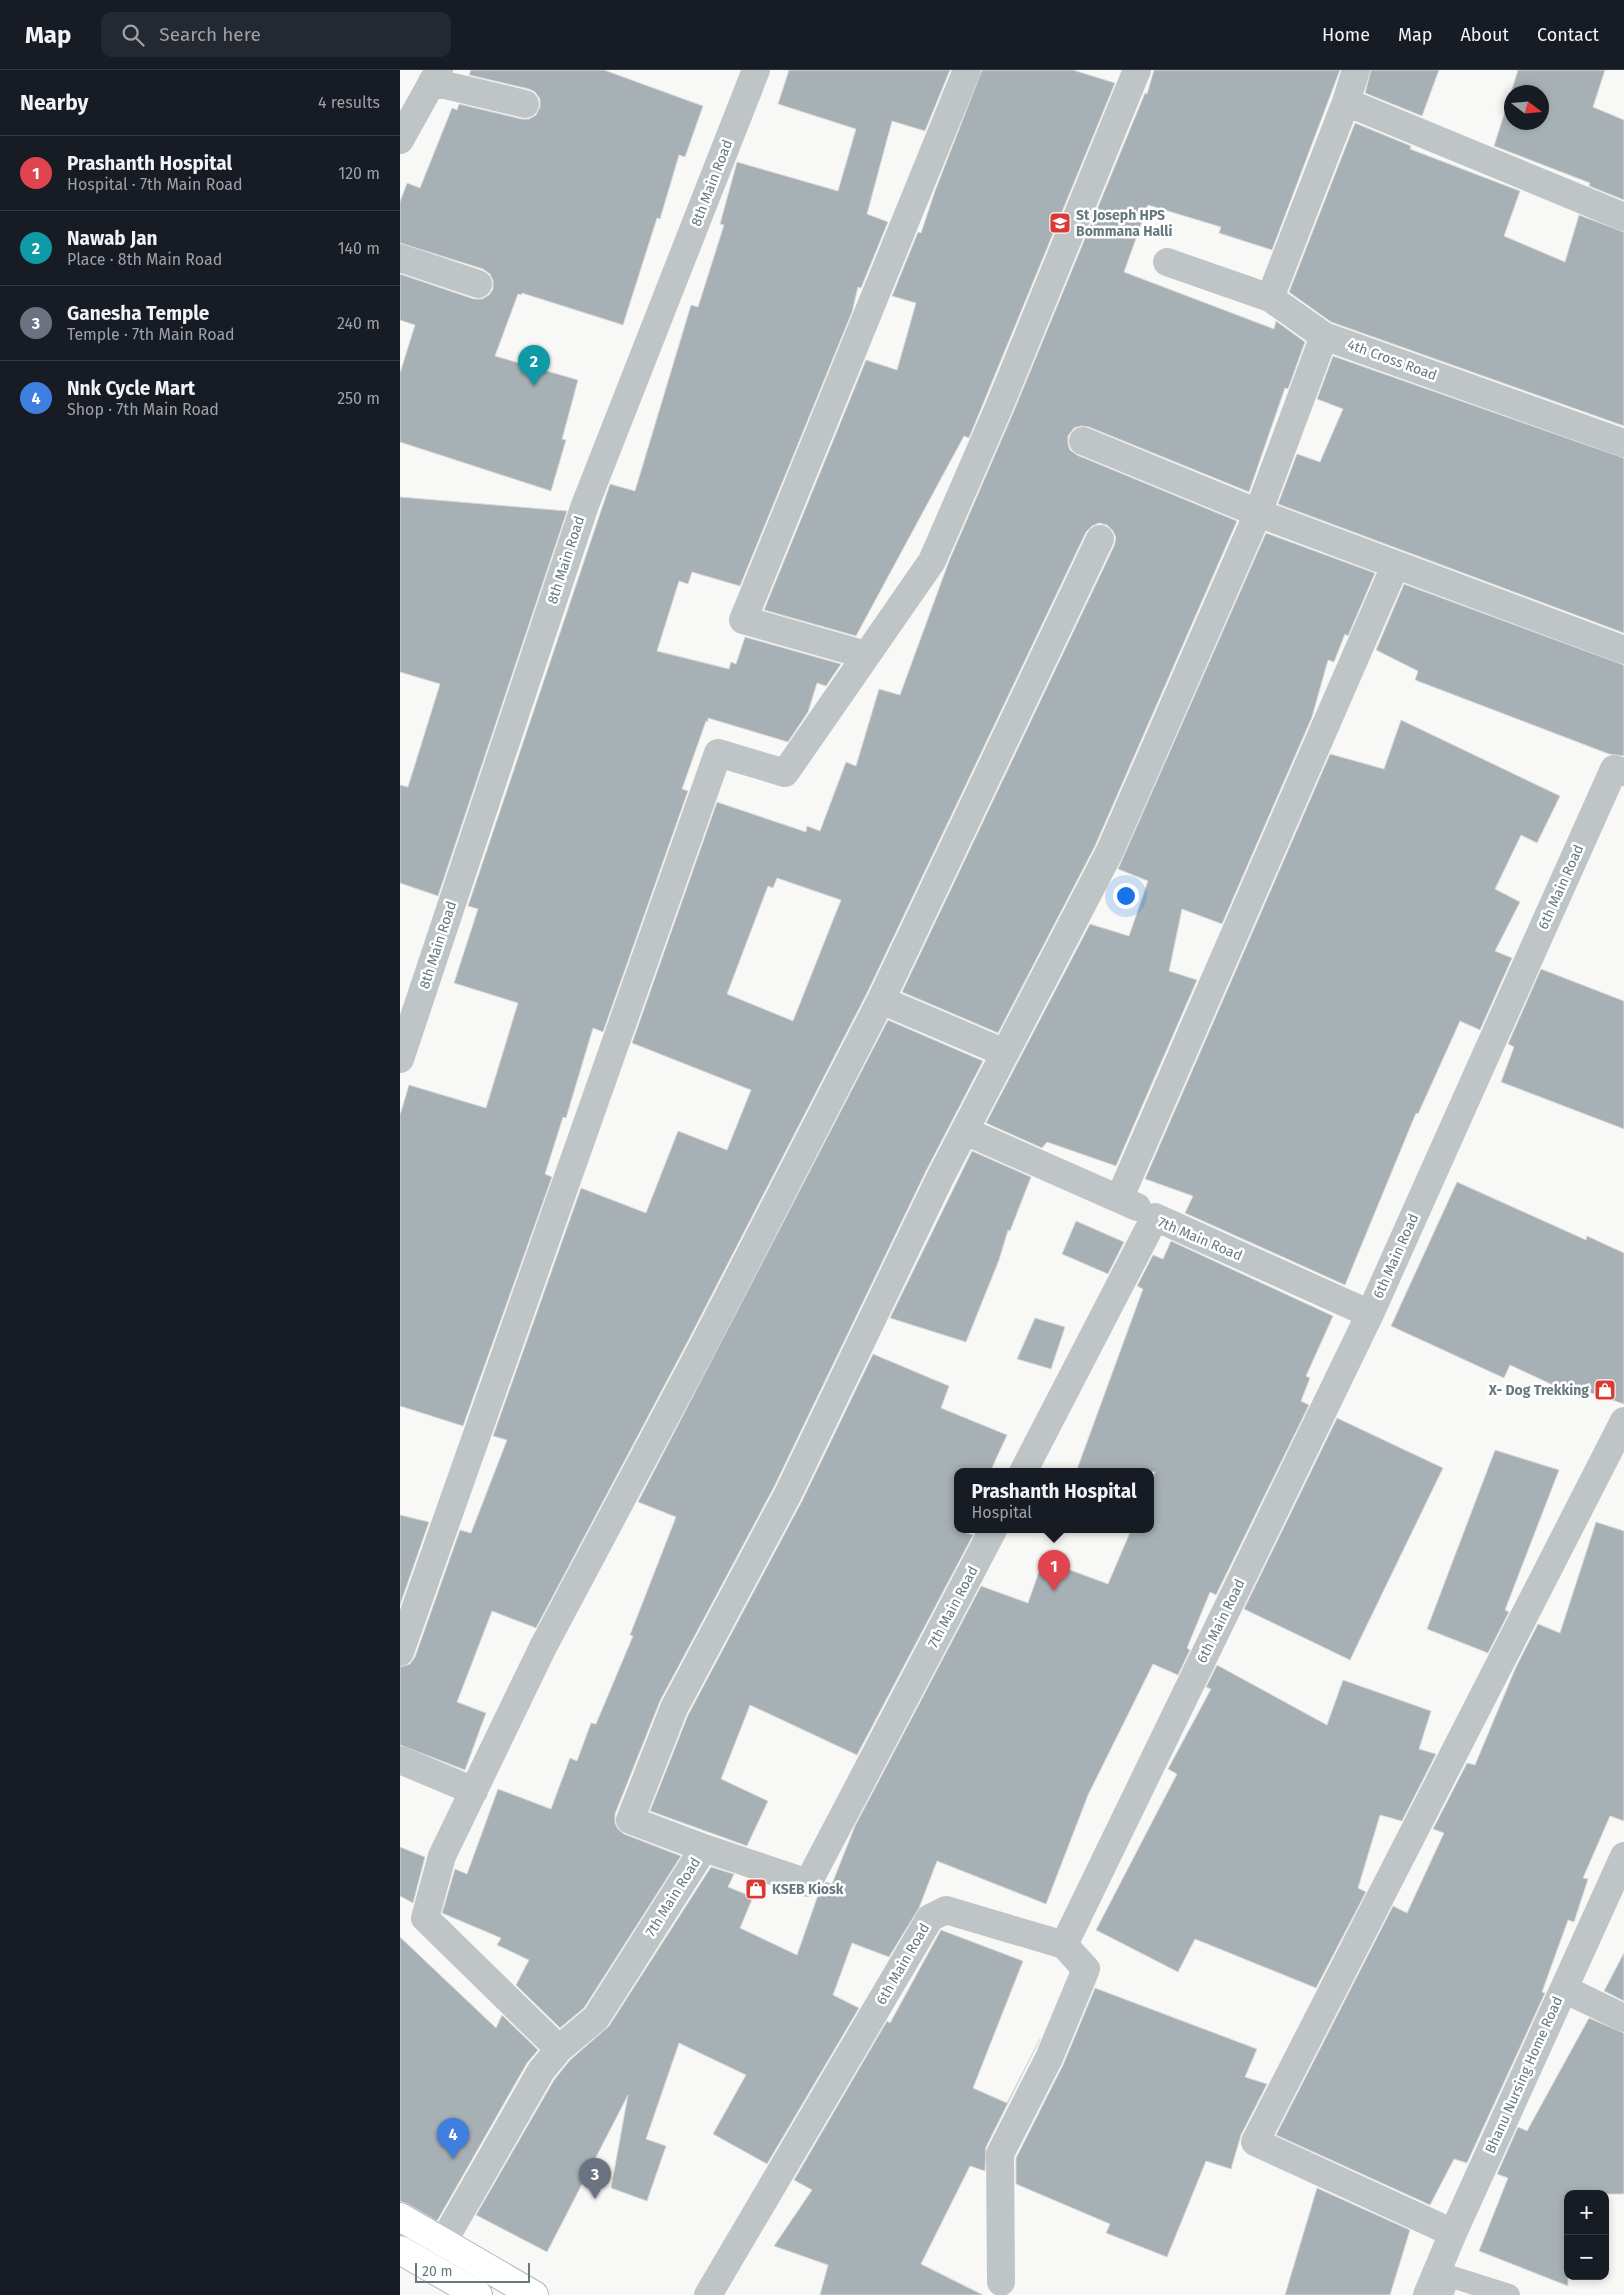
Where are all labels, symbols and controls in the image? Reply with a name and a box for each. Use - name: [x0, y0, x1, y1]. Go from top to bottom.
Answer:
- search box: [101, 12, 451, 57]
- text: Map: [25, 21, 71, 49]
- icon: search: [119, 21, 147, 49]
- text: Search here: [159, 23, 261, 46]
- text: Home: [1322, 24, 1370, 46]
- text: Map: [1398, 24, 1432, 46]
- text: About: [1460, 24, 1509, 46]
- text: Contact: [1537, 24, 1599, 46]
- north arrow: [1504, 85, 1549, 130]
- text: Nearby: [20, 90, 88, 116]
- text: 4 results: [318, 93, 380, 112]
- street label: 8th Main Road: [688, 137, 736, 229]
- text: Prashanth Hospital: [67, 152, 232, 175]
- text: 1: [32, 164, 40, 183]
- text: 120 m: [338, 164, 380, 183]
- text: Hospital · 7th Main Road: [67, 175, 243, 194]
- place label: St Joseph HPS Bommana Halli: [1076, 207, 1172, 240]
- school or university icon: St Joseph HPS Bommana Halli: [1048, 211, 1072, 235]
- text: Nawab Jan: [67, 227, 158, 250]
- text: 2: [32, 239, 40, 258]
- text: 140 m: [338, 239, 380, 258]
- text: Place · 8th Main Road: [67, 250, 222, 269]
- text: Ganesha Temple: [67, 302, 209, 325]
- text: 3: [32, 314, 40, 333]
- text: 240 m: [337, 314, 380, 333]
- text: Temple · 7th Main Road: [67, 325, 235, 344]
- street label: 4th Cross Road: [1345, 336, 1439, 384]
- pin: 2: [518, 345, 550, 386]
- text: Nnk Cycle Mart: [67, 377, 195, 400]
- text: 4: [31, 389, 41, 408]
- text: 250 m: [337, 389, 380, 408]
- text: Shop · 7th Main Road: [67, 400, 219, 419]
- street label: 8th Main Road: [544, 514, 588, 606]
- street label: 6th Main Road: [1535, 842, 1587, 932]
- your location: [1113, 883, 1139, 909]
- street label: 8th Main Road: [416, 899, 460, 991]
- street label: 6th Main Road: [1370, 1211, 1422, 1301]
- street label: 7th Main Road: [1155, 1214, 1245, 1264]
- shop icon: X- Dog Trekking: [1593, 1378, 1617, 1402]
- place label: X- Dog Trekking: [1488, 1382, 1589, 1399]
- popup: [954, 1468, 1154, 1533]
- text: Prashanth Hospital: [971, 1480, 1137, 1503]
- text: Hospital: [971, 1503, 1032, 1522]
- pin: 1: [1038, 1550, 1070, 1591]
- street label: 7th Main Road: [924, 1563, 982, 1651]
- street label: 6th Main Road: [1193, 1576, 1249, 1666]
- street label: 7th Main Road: [642, 1854, 704, 1940]
- shop icon: KSEB Kiosk: [744, 1877, 768, 1901]
- place label: KSEB Kiosk: [772, 1881, 844, 1898]
- street label: 6th Main Road: [873, 1920, 933, 2008]
- street label: Bhanu Nursing Home Road: [1482, 1994, 1566, 2156]
- pin: 4: [437, 2118, 469, 2159]
- pin: 3: [579, 2158, 611, 2199]
- map controls: [1564, 2190, 1609, 2280]
- button: +: [1564, 2190, 1609, 2235]
- button: −: [1564, 2235, 1609, 2280]
- scale bar: [415, 2260, 530, 2283]
- text: 20 m: [422, 2263, 452, 2280]

